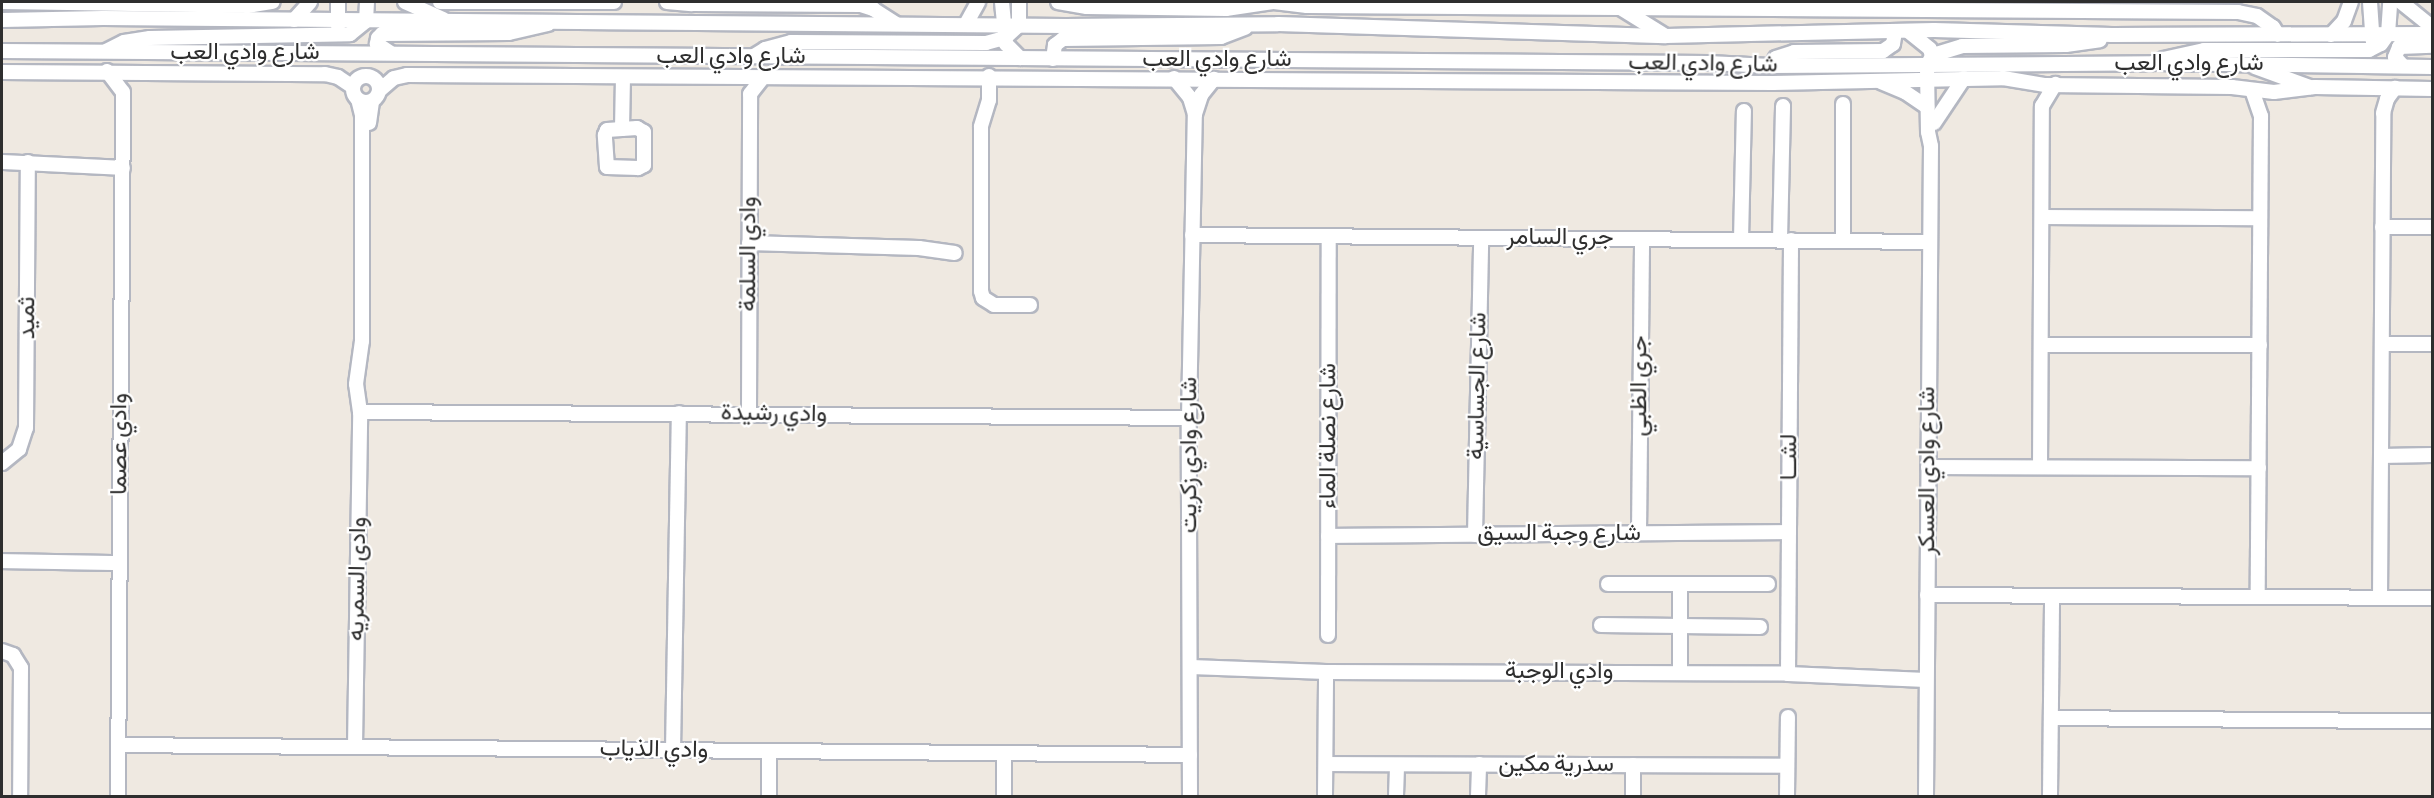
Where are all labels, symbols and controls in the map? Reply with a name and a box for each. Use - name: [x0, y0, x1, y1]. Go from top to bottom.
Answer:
- street label: شارع وادي العب: [170, 39, 320, 67]
- street label: شارع وادي العب: [656, 43, 806, 71]
- street label: شارع وادي العب: [1142, 46, 1292, 74]
- street label: شارع وادي العب: [1628, 48, 1778, 80]
- street label: شارع وادي العب: [2114, 50, 2264, 78]
- street label: وادي السلمة: [735, 196, 763, 312]
- street label: جري السامر: [1506, 224, 1614, 252]
- street label: ثميد: [14, 297, 42, 339]
- street label: شارع الجساسية: [1462, 312, 1494, 460]
- street label: جري الظبي: [1626, 335, 1654, 437]
- street label: شارع نصلة الماء: [1315, 363, 1343, 509]
- street label: شارع وادي زكريت: [1176, 377, 1204, 533]
- street label: شارع وادي العسكر: [1914, 387, 1942, 555]
- street label: وادي عصما: [106, 393, 134, 495]
- street label: وادي رشيدة: [720, 399, 828, 429]
- street label: لشــا: [1776, 434, 1804, 480]
- street label: وادى السمريه: [343, 517, 373, 641]
- street label: شارع وجبة السيق: [1477, 520, 1641, 548]
- street label: وادي الوجبة: [1505, 658, 1613, 686]
- street label: وادي الذياب: [599, 735, 709, 765]
- street label: سدرية مكين: [1498, 751, 1614, 779]

